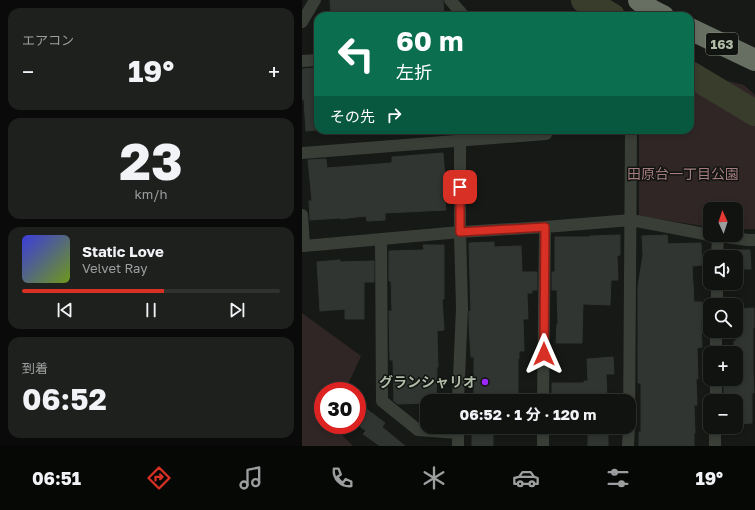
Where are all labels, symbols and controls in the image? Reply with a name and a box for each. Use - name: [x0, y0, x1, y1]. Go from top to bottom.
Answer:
- text: 60 m: [396, 24, 463, 57]
- icon: left: [330, 28, 382, 80]
- text: エアコン: [22, 32, 74, 48]
- road number: 163: [706, 33, 738, 55]
- text: 19°: [128, 53, 174, 89]
- text: −: [22, 58, 34, 85]
- text: +: [268, 58, 280, 85]
- text: 左折: [396, 61, 432, 83]
- icon: right: [383, 104, 405, 126]
- text: その先: [330, 107, 375, 125]
- text: 23: [119, 129, 183, 191]
- park label: 田原台一丁目公園: [627, 165, 739, 182]
- pin: [443, 170, 477, 204]
- icon: arrive: [449, 176, 471, 198]
- text: km/h: [134, 186, 168, 202]
- north arrow: [703, 202, 743, 242]
- map controls: [703, 202, 743, 434]
- text: Static Love: [82, 242, 164, 260]
- button: sound: [703, 250, 743, 290]
- text: Velvet Ray: [82, 260, 147, 276]
- button: search: [703, 298, 743, 338]
- icon: previous: [54, 299, 76, 321]
- icon: pause: [140, 299, 162, 321]
- icon: next: [226, 299, 248, 321]
- position arrow: [523, 333, 565, 375]
- button: +: [703, 346, 743, 386]
- text: 到着: [22, 360, 48, 376]
- place label: グランシャリオ: [379, 373, 477, 390]
- marker: グランシャリオ: [480, 377, 490, 387]
- text: 06:52: [22, 381, 107, 417]
- speed limit sign: 30: [314, 382, 366, 434]
- button: −: [703, 394, 743, 434]
- text: 06:52 · 1 分 · 120 m: [460, 405, 596, 423]
- icon: directions: [145, 464, 173, 492]
- icon: music: [237, 464, 265, 492]
- icon: phone: [328, 464, 356, 492]
- icon: climate: [420, 464, 448, 492]
- icon: car: [512, 464, 540, 492]
- icon: filters: [604, 464, 632, 492]
- text: 06:51: [32, 467, 81, 489]
- text: 19°: [695, 467, 723, 489]

